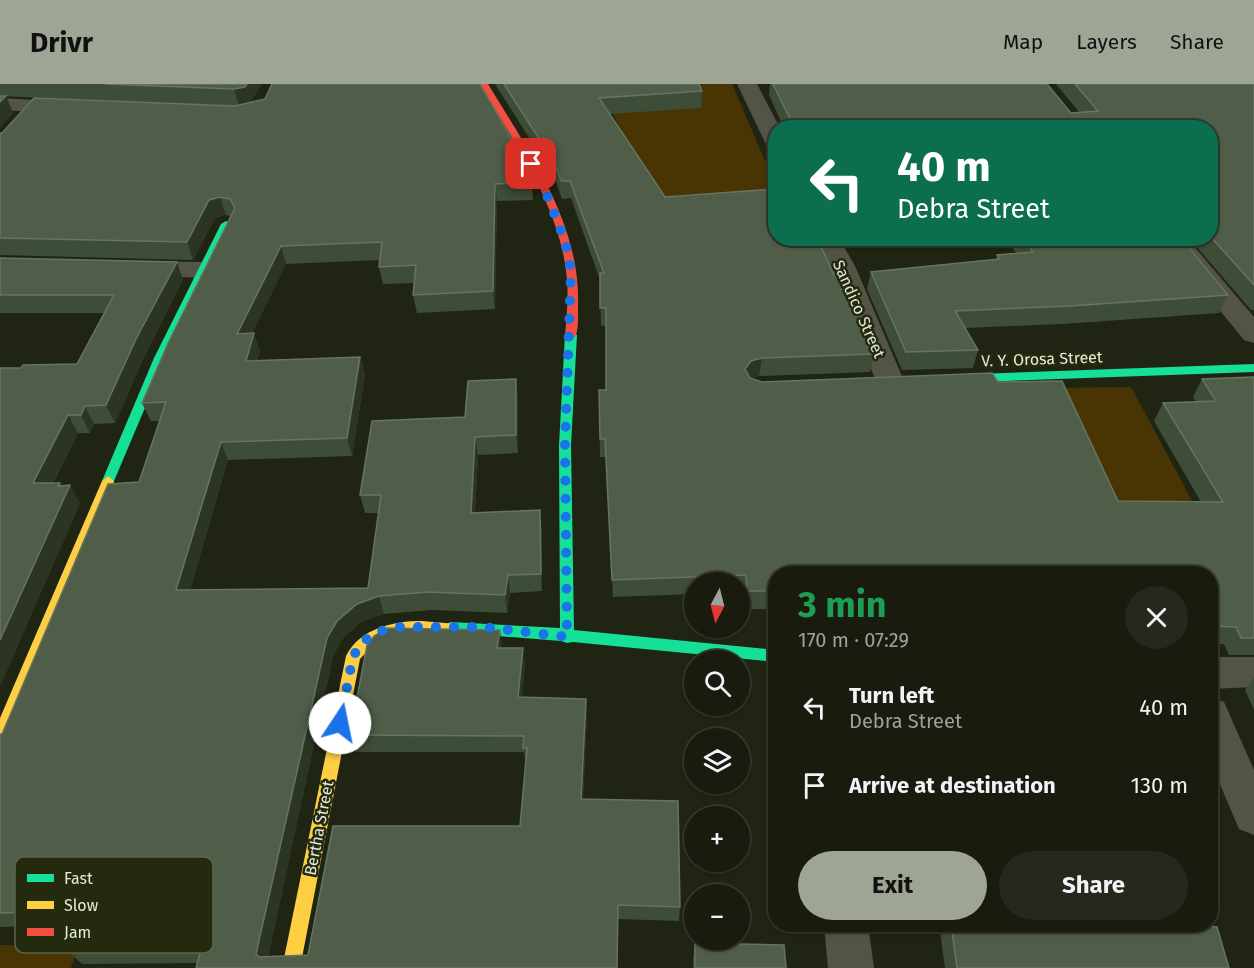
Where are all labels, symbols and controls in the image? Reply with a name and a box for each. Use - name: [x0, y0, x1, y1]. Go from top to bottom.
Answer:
- text: Drivr: [30, 26, 93, 59]
- text: Map: [1003, 29, 1043, 55]
- text: Layers: [1076, 29, 1137, 55]
- text: Share: [1170, 29, 1224, 55]
- pin: [505, 138, 556, 189]
- text: 40 m: [897, 142, 991, 192]
- icon: left: [798, 144, 876, 222]
- icon: arrive: [514, 147, 547, 180]
- text: Debra Street: [897, 193, 1050, 225]
- street label: Sandico Street: [829, 257, 889, 361]
- street label: V. Y. Orosa Street: [981, 347, 1103, 371]
- north arrow: [684, 572, 750, 638]
- map controls: [684, 572, 750, 950]
- text: 3 min: [798, 583, 887, 627]
- button: close: [1125, 586, 1188, 649]
- text: 170 m · 07:29: [798, 628, 909, 652]
- button: search: [684, 650, 750, 716]
- text: Turn left: [849, 682, 934, 709]
- position arrow: [308, 691, 372, 755]
- icon: left: [798, 691, 831, 724]
- text: 40 m: [1139, 694, 1188, 721]
- text: Debra Street: [849, 709, 962, 733]
- button: layers: [684, 728, 750, 794]
- icon: arrive: [798, 769, 831, 802]
- text: Arrive at destination: [849, 772, 1056, 799]
- text: 130 m: [1131, 772, 1188, 799]
- street label: Bertha Street: [301, 779, 338, 877]
- button: +: [684, 806, 750, 872]
- button: Exit: [798, 851, 987, 920]
- button: Share: [999, 851, 1188, 920]
- legend: [15, 857, 213, 953]
- text: Fast: [64, 869, 93, 888]
- button: −: [684, 884, 750, 950]
- text: Slow: [64, 896, 99, 915]
- text: Jam: [64, 923, 91, 942]

